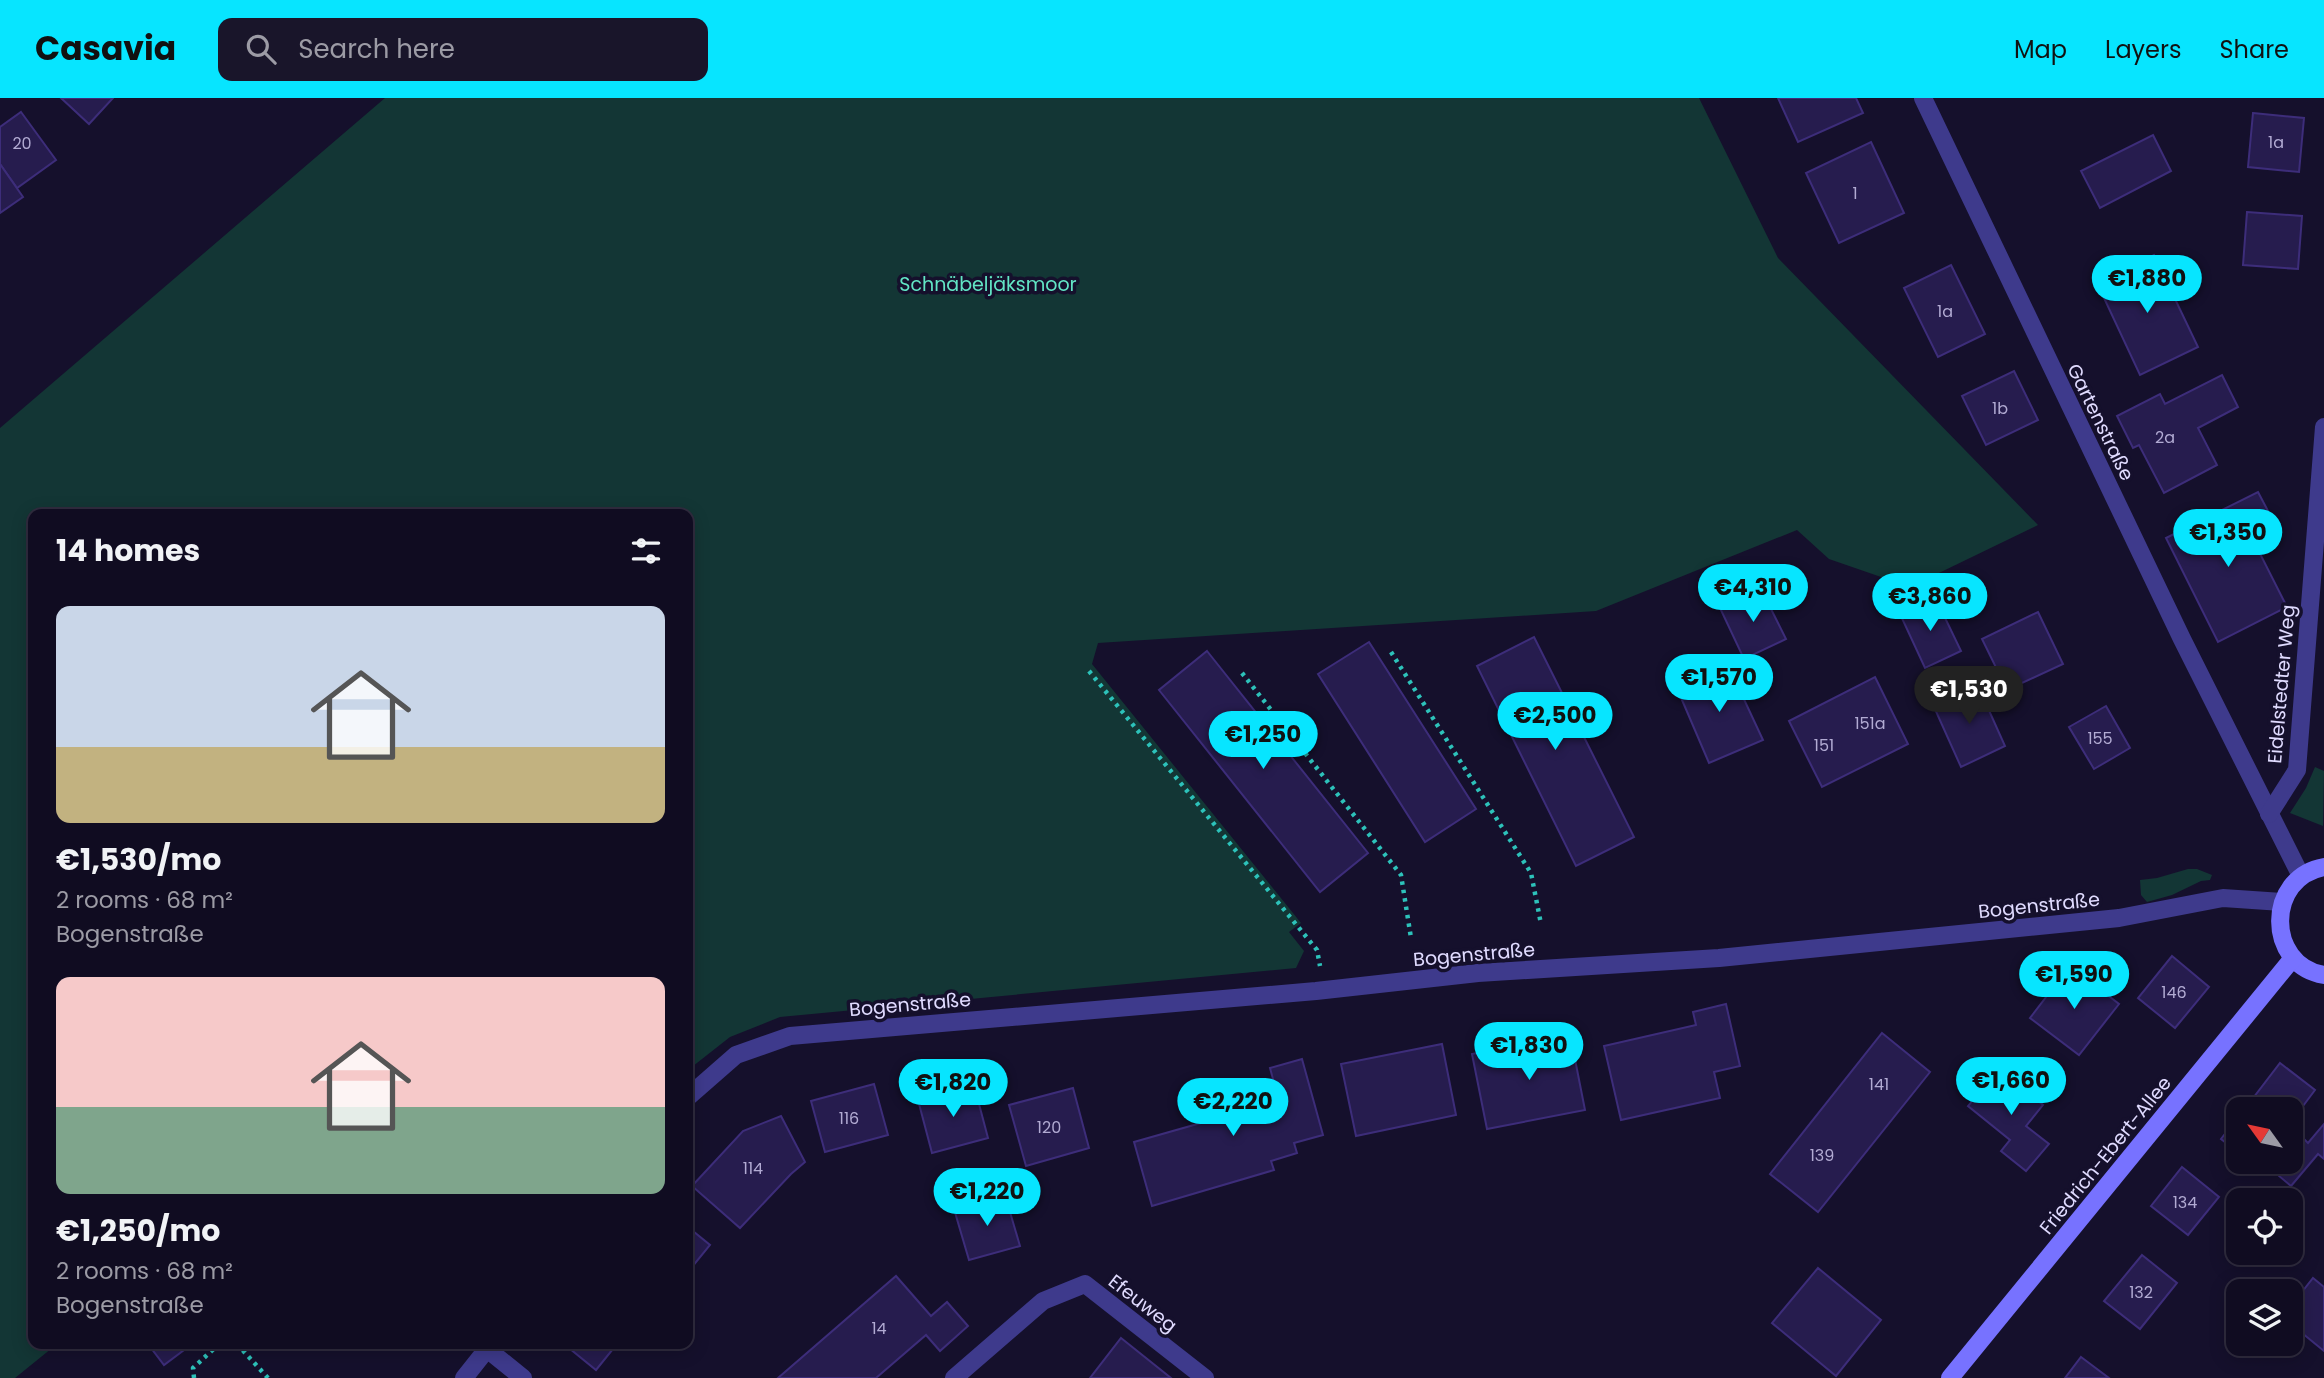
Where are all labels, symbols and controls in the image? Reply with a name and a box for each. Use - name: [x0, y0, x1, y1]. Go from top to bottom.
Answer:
- search box: [218, 18, 708, 81]
- text: Casavia: [35, 25, 176, 72]
- icon: search: [242, 30, 280, 68]
- text: Search here: [298, 31, 455, 67]
- text: Map: [2014, 33, 2067, 66]
- text: Layers: [2105, 33, 2181, 66]
- text: Share: [2219, 33, 2289, 66]
- house number: 1a: [2268, 131, 2284, 154]
- house number: 20: [12, 132, 32, 155]
- house number: 1: [1852, 182, 1858, 205]
- pin: €1,880: [2090, 256, 2204, 315]
- text: €1,880: [2108, 262, 2186, 294]
- park label: Schnäbeljäksmoor: [899, 271, 1077, 298]
- house number: 1a: [1937, 300, 1953, 323]
- street label: Gartenstraße: [2061, 359, 2141, 485]
- house number: 1b: [1992, 397, 2008, 420]
- house number: 2a: [2155, 426, 2175, 449]
- pin: €1,350: [2171, 510, 2285, 569]
- text: €1,350: [2189, 516, 2267, 548]
- text: 14 homes: [56, 529, 200, 572]
- icon: filters: [627, 532, 665, 570]
- pin: €4,310: [1696, 564, 1810, 624]
- text: €4,310: [1714, 571, 1792, 603]
- pin: €3,860: [1873, 574, 1987, 633]
- text: €3,860: [1888, 580, 1972, 612]
- street label: Eidelstedter Weg: [2261, 604, 2302, 765]
- icon: home: [298, 652, 424, 778]
- pin: €1,570: [1662, 654, 1776, 714]
- text: €1,570: [1681, 661, 1757, 693]
- pin: €1,530: [1912, 666, 2026, 726]
- text: €1,530: [1930, 673, 2008, 705]
- pin: €2,500: [1498, 692, 1612, 752]
- text: €2,500: [1514, 699, 1596, 731]
- pin: €1,250: [1206, 712, 1320, 771]
- house number: 151a: [1854, 712, 1886, 735]
- text: €1,250: [1225, 718, 1301, 750]
- house number: 155: [2087, 727, 2113, 750]
- house number: 151: [1814, 734, 1834, 757]
- text: €1,530/mo: [56, 838, 221, 881]
- text: 2 rooms · 68 m²: [56, 884, 233, 916]
- street label: Bogenstraße: [1977, 886, 2101, 925]
- text: Bogenstraße: [56, 918, 204, 950]
- street label: Bogenstraße: [1412, 936, 1536, 973]
- pin: €1,590: [2017, 951, 2131, 1011]
- text: €1,590: [2035, 958, 2113, 990]
- house number: 146: [2161, 981, 2187, 1004]
- street label: Bogenstraße: [848, 986, 972, 1023]
- icon: home: [298, 1023, 424, 1149]
- pin: €1,830: [1472, 1023, 1586, 1082]
- text: €1,830: [1490, 1029, 1568, 1061]
- pin: €1,660: [1954, 1058, 2068, 1117]
- pin: €1,820: [896, 1060, 1010, 1119]
- text: €1,660: [1972, 1064, 2050, 1096]
- text: €1,820: [915, 1066, 991, 1098]
- street label: Friedrich-Ebert-Allee: [2033, 1070, 2178, 1240]
- house number: 141: [1869, 1073, 1889, 1096]
- pin: €2,220: [1176, 1079, 1290, 1138]
- text: €2,220: [1193, 1085, 1273, 1117]
- north arrow: [2226, 1097, 2303, 1174]
- map controls: [2226, 1097, 2303, 1356]
- house number: 116: [839, 1107, 859, 1130]
- house number: 120: [1037, 1116, 1061, 1139]
- house number: 139: [1810, 1144, 1834, 1167]
- house number: 114: [743, 1157, 763, 1180]
- pin: €1,220: [930, 1168, 1044, 1228]
- text: €1,220: [950, 1175, 1024, 1207]
- button: locate: [2226, 1188, 2303, 1265]
- house number: 134: [2173, 1191, 2197, 1214]
- text: €1,250/mo: [56, 1209, 220, 1252]
- text: 2 rooms · 68 m²: [56, 1255, 233, 1287]
- street label: Efeuweg: [1103, 1268, 1183, 1339]
- button: layers: [2226, 1279, 2303, 1356]
- house number: 132: [2129, 1281, 2153, 1304]
- text: Bogenstraße: [56, 1289, 204, 1321]
- house number: 14: [871, 1317, 887, 1340]

